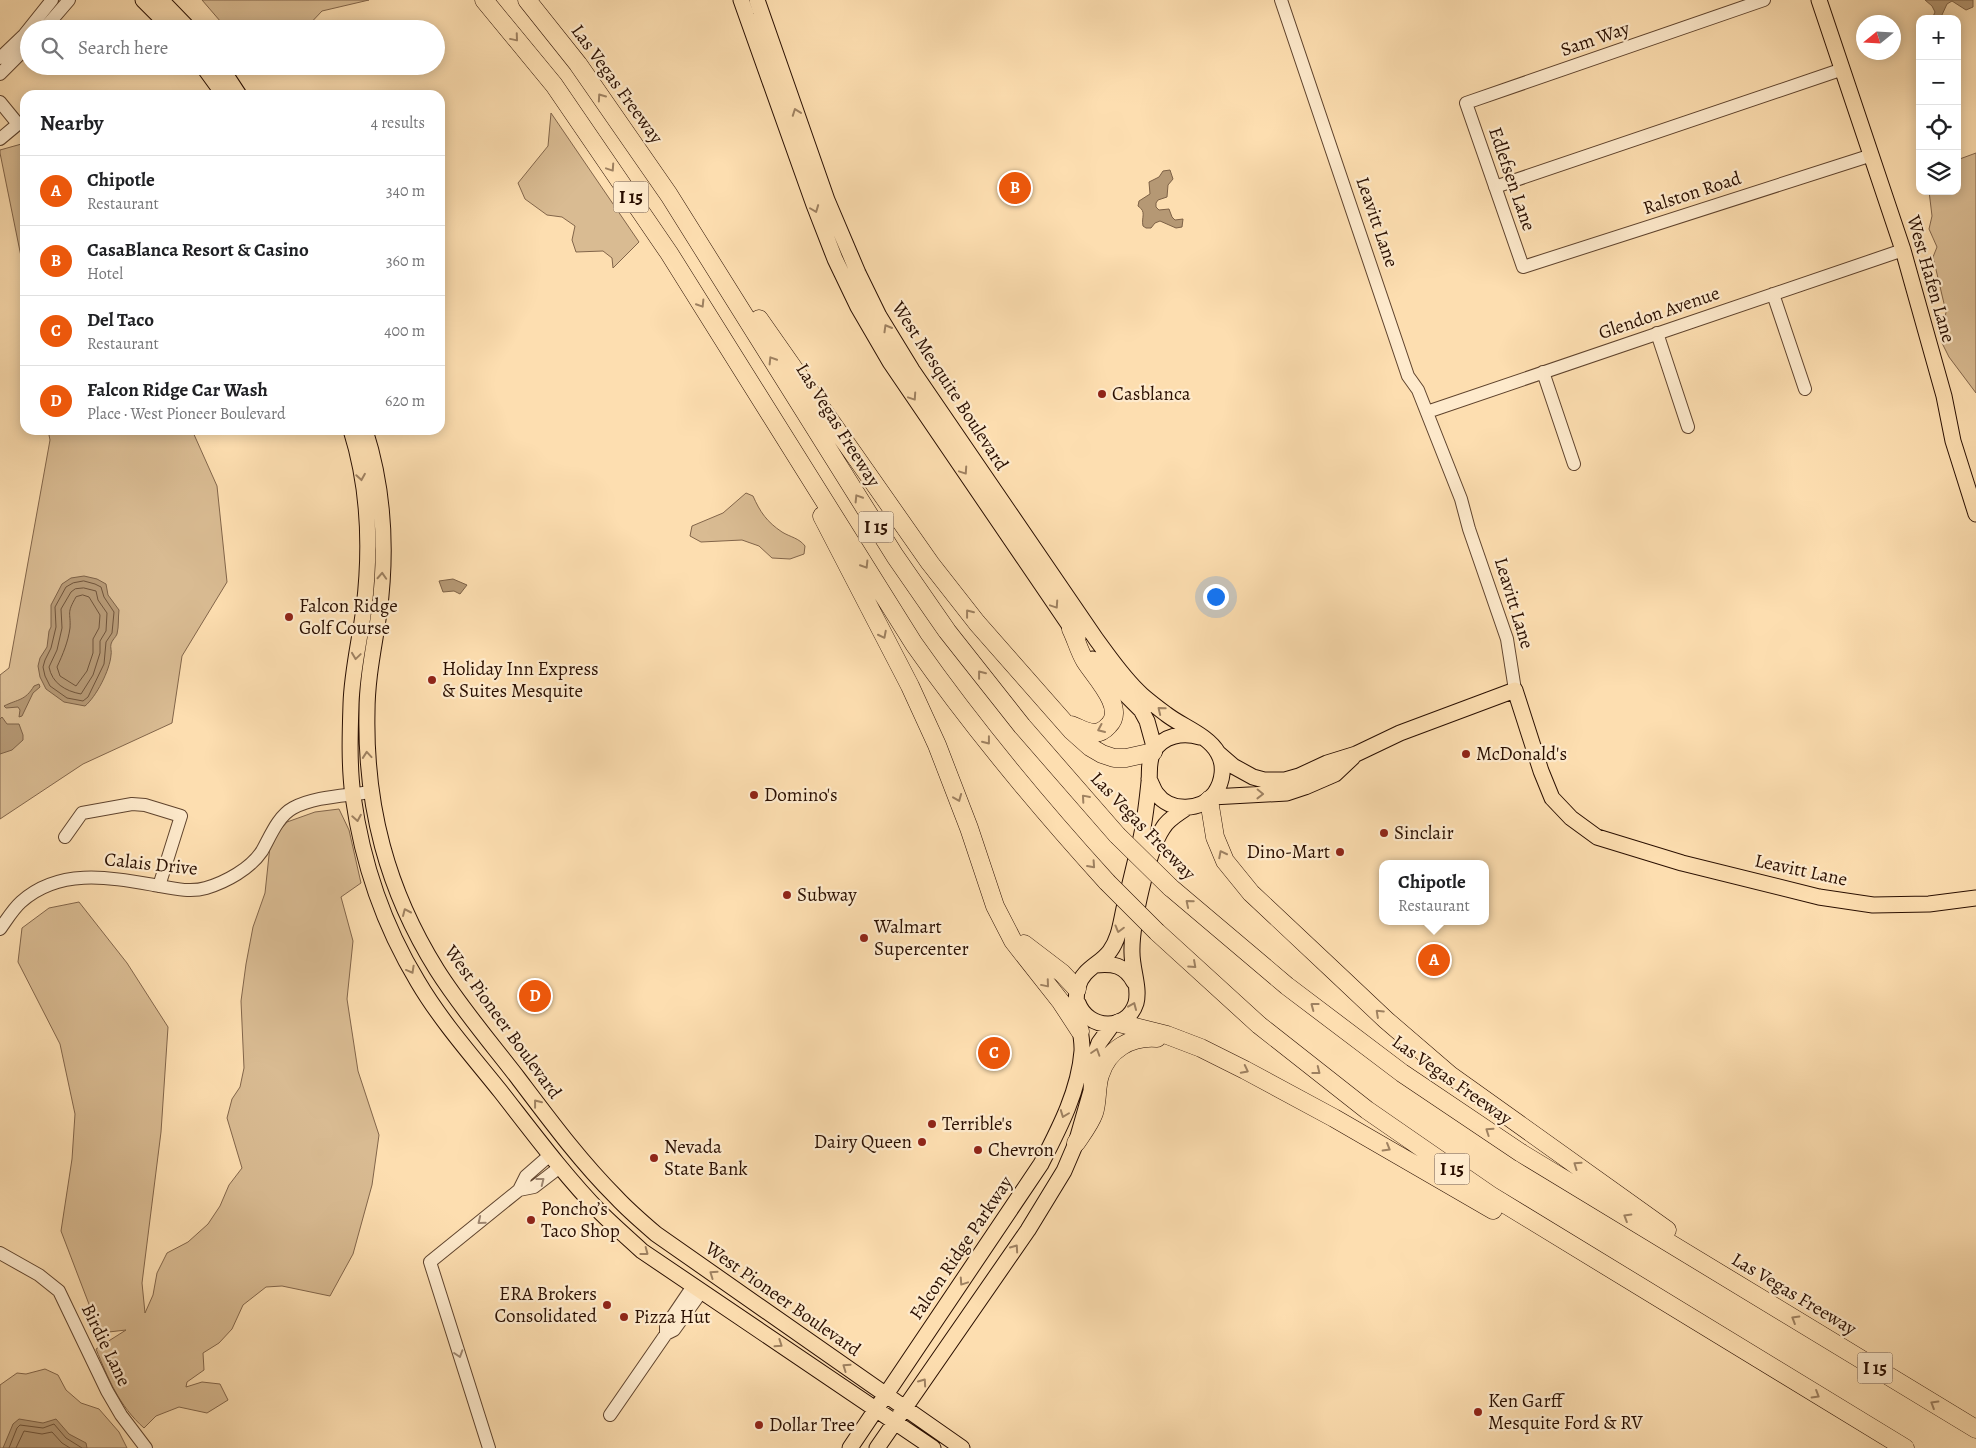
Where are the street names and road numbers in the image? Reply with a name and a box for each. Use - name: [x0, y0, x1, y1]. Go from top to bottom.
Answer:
- street label: Sam Way: [1557, 15, 1633, 63]
- street label: Las Vegas Freeway: [565, 19, 669, 149]
- street label: Edlefsen Lane: [1482, 124, 1542, 234]
- street label: Ralston Road: [1640, 165, 1745, 221]
- street label: Leavitt Lane: [1349, 173, 1405, 271]
- road number: I 15: [614, 182, 648, 212]
- street label: West Hafen Lane: [1900, 211, 1962, 346]
- street label: Glendon Avenue: [1595, 280, 1723, 346]
- street label: West Mesquite Boulevard: [885, 296, 1015, 476]
- street label: Las Vegas Freeway: [790, 358, 887, 492]
- road number: I 15: [858, 512, 894, 542]
- street label: Leavitt Lane: [1488, 554, 1540, 652]
- street label: Las Vegas Freeway: [1085, 766, 1202, 886]
- street label: Calais Drive: [103, 846, 199, 882]
- street label: Leavitt Lane: [1752, 847, 1850, 893]
- street label: West Pioneer Boulevard: [438, 939, 568, 1105]
- street label: Las Vegas Freeway: [1387, 1029, 1518, 1132]
- road number: I 15: [1434, 1154, 1470, 1184]
- street label: Falcon Ridge Parkway: [903, 1171, 1019, 1325]
- street label: West Pioneer Boulevard: [699, 1235, 867, 1363]
- street label: Las Vegas Freeway: [1727, 1246, 1862, 1342]
- street label: Birdie Lane: [75, 1299, 137, 1391]
- road number: I 15: [1858, 1352, 1892, 1384]

